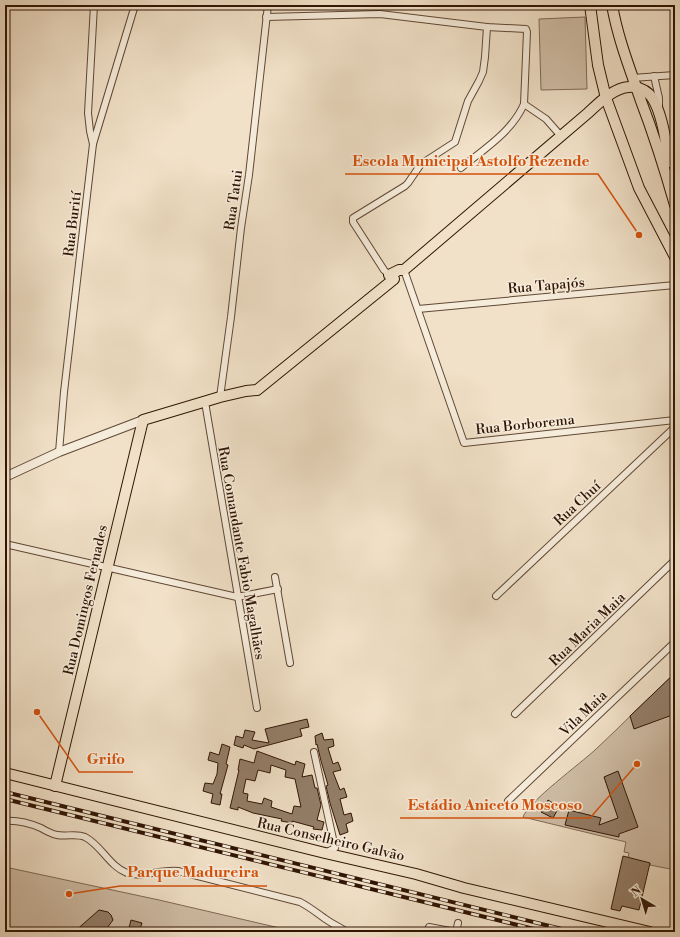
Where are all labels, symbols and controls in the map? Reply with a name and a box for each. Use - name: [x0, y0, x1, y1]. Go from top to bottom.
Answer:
- callout: Escola Municipal Astolfo Rezende: [345, 147, 598, 174]
- text: Escola Municipal Astolfo Rezende: [352, 152, 590, 171]
- street label: Rua Tatui: [221, 168, 247, 232]
- street label: Rua Burití: [60, 189, 86, 258]
- street label: Rua Tapajós: [507, 274, 585, 298]
- street label: Rua Borborema: [475, 411, 576, 439]
- street label: Rua Comandante Fabio Magalhães: [213, 445, 269, 661]
- street label: Rua Chuí: [550, 476, 606, 530]
- street label: Rua Domingos Fernades: [60, 523, 112, 677]
- street label: Rua Maria Maia: [546, 588, 630, 671]
- street label: Vila Maia: [555, 686, 612, 741]
- callout: Grifo: [79, 745, 133, 772]
- text: Grifo: [87, 750, 125, 769]
- callout: Estádio Aniceto Moscoso: [400, 791, 590, 818]
- text: Estádio Aniceto Moscoso: [408, 796, 583, 815]
- street label: Rua Conselheiro Galvão: [255, 814, 406, 866]
- callout: Parque Madureira: [120, 859, 267, 886]
- text: Parque Madureira: [127, 863, 260, 882]
- north arrow: [622, 879, 662, 919]
- text: N: [629, 884, 644, 900]

